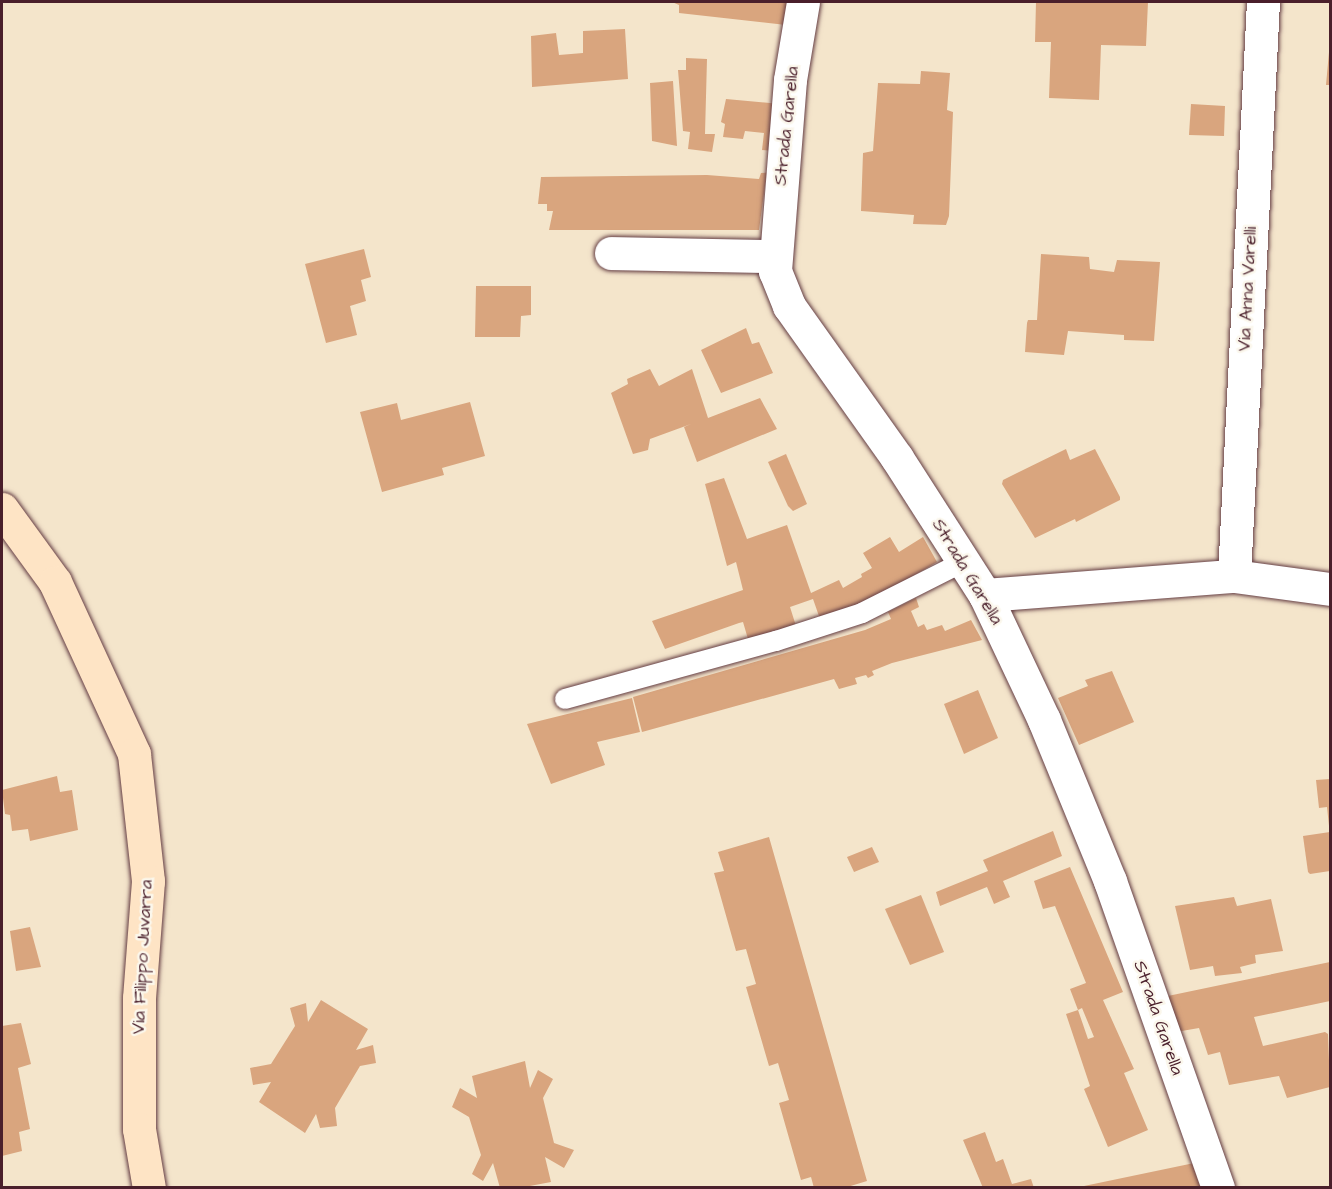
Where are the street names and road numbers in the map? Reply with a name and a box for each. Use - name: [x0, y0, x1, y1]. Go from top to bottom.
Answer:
- street label: Strada Garella: [770, 65, 804, 187]
- street label: Via Anna Varelli: [1234, 226, 1262, 352]
- street label: Strada Garella: [927, 515, 1007, 629]
- street label: Via Filippo Juvarra: [128, 879, 158, 1035]
- street label: Strada Garella: [1128, 958, 1188, 1078]

